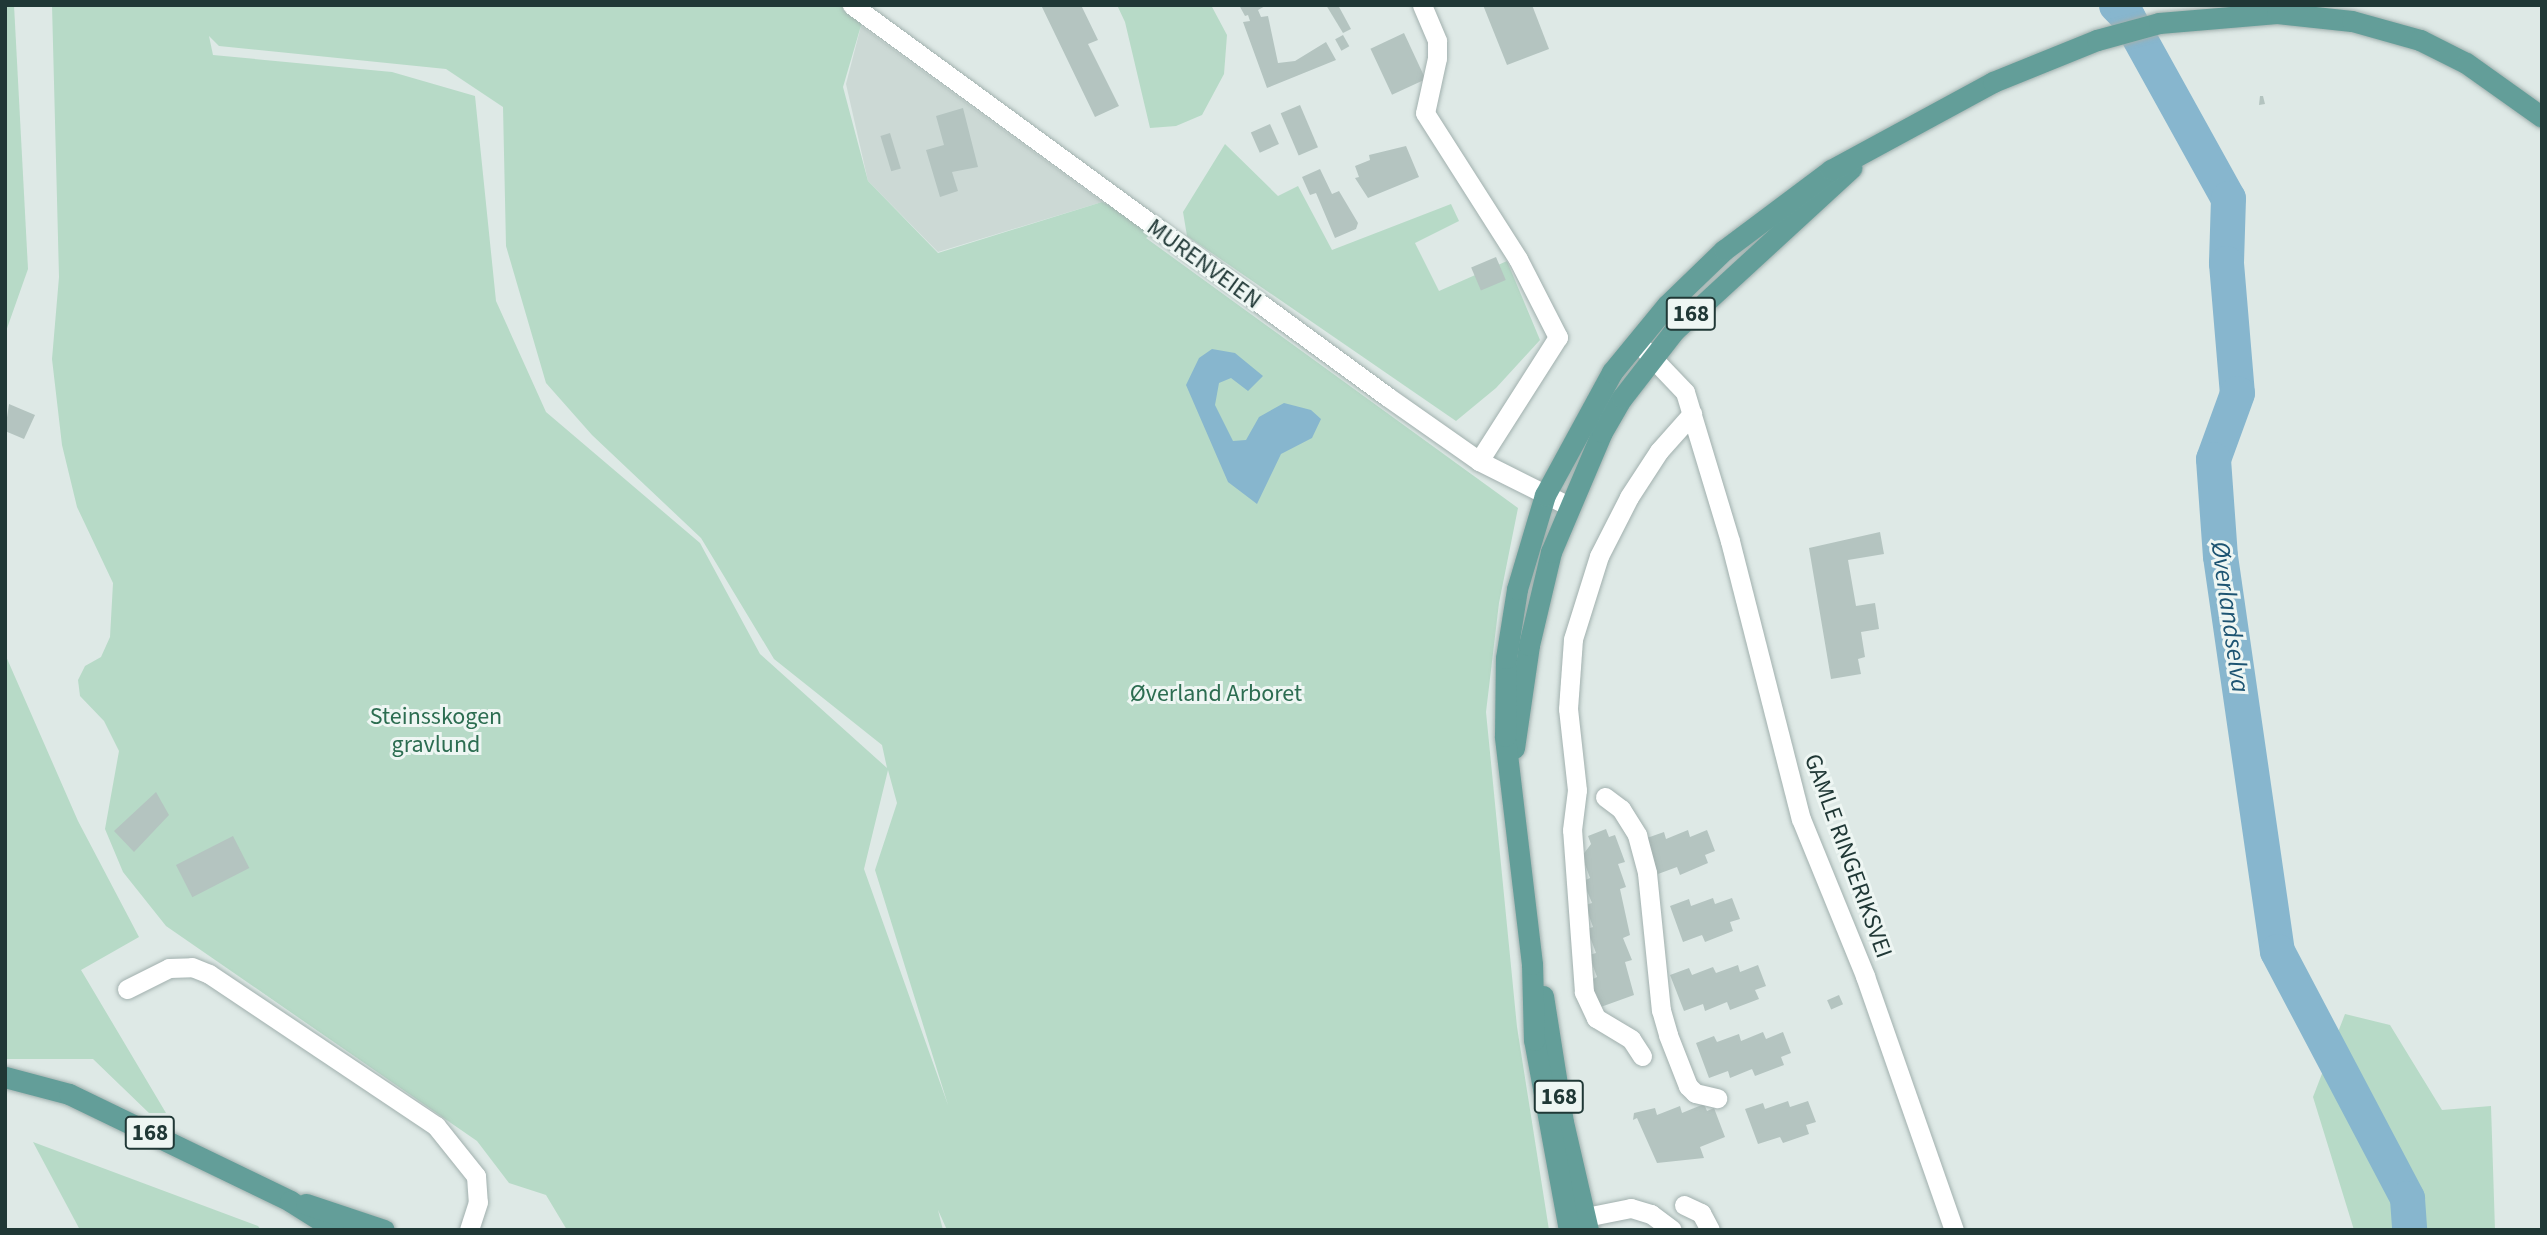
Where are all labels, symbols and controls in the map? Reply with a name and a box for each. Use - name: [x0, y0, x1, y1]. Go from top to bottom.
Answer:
- street label: MURENVEIEN: [1141, 213, 1267, 315]
- road number: 168: [1665, 294, 1717, 334]
- water label: Øverlandselva: [2204, 539, 2256, 695]
- park label: Øverland Arboret: [1130, 680, 1302, 708]
- park label: Steinsskogen gravlund: [370, 703, 502, 759]
- street label: GAMLE RINGERIKSVEI: [1798, 750, 1898, 962]
- road number: 168: [1533, 1078, 1585, 1116]
- road number: 168: [124, 1114, 176, 1152]

